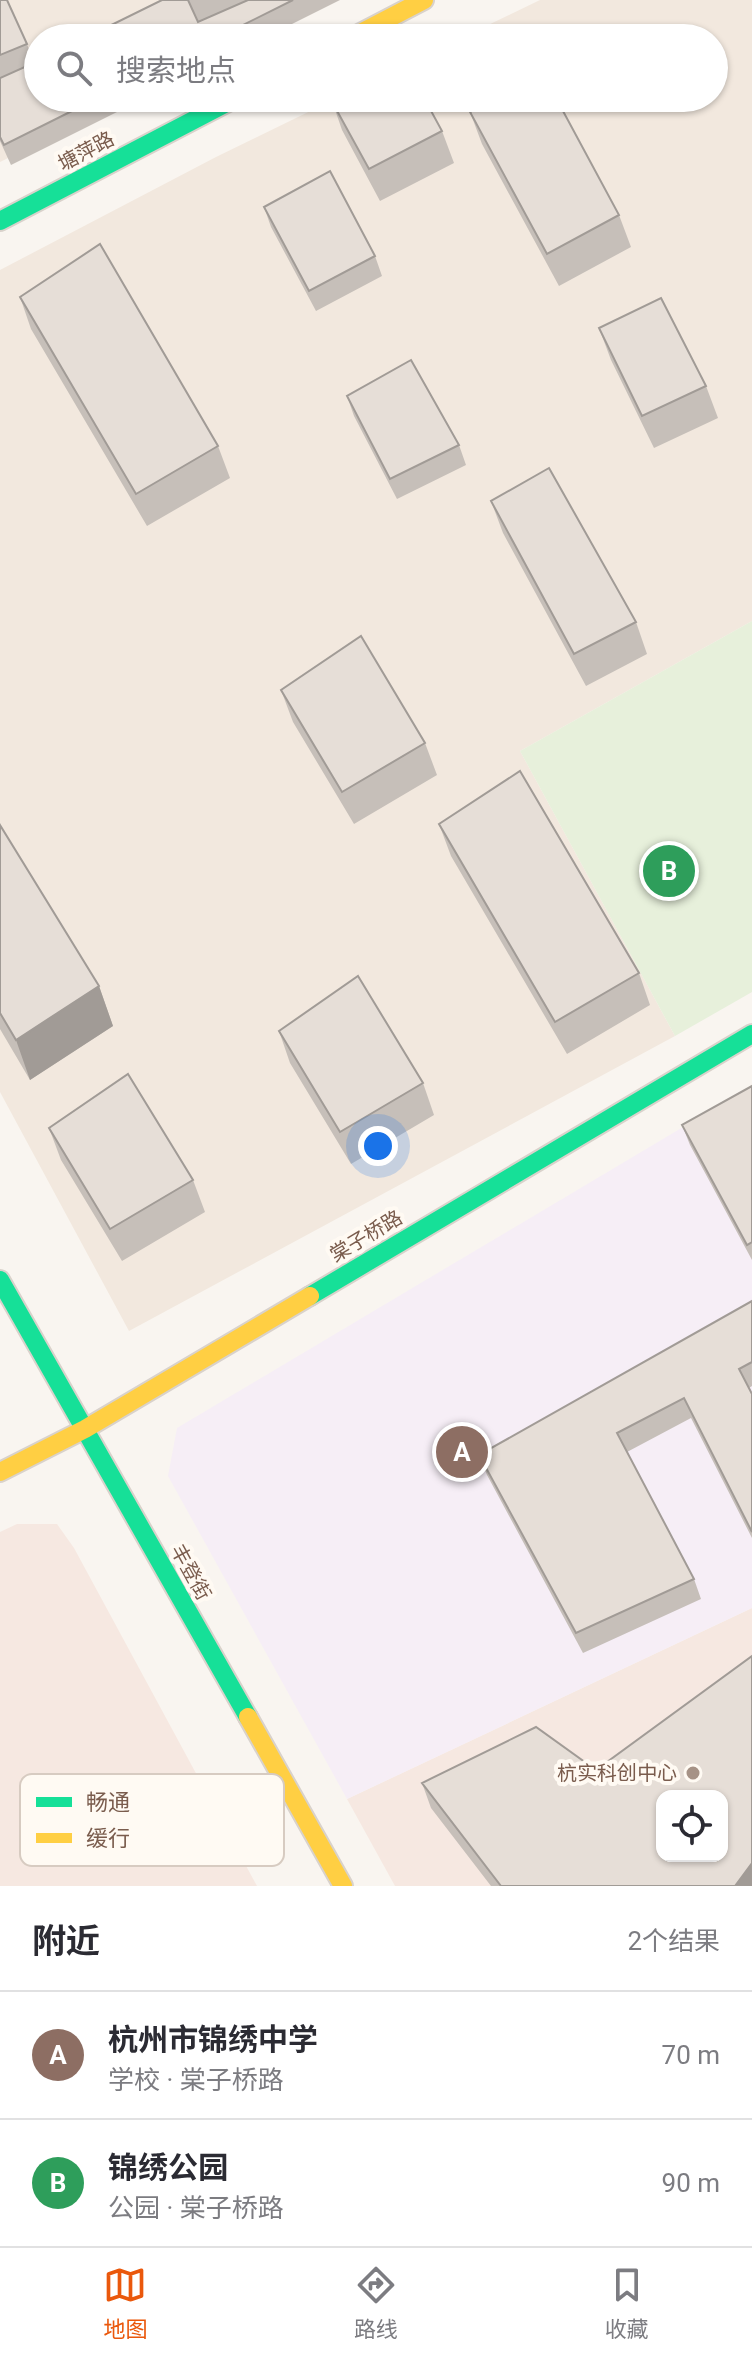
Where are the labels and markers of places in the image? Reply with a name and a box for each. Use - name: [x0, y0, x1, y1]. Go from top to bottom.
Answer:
- pin: B: [643, 841, 695, 901]
- pin: A: [436, 1422, 488, 1482]
- place label: 杭实科创中心: [557, 1761, 677, 1785]
- marker: 杭实科创中心: [684, 1764, 702, 1782]

